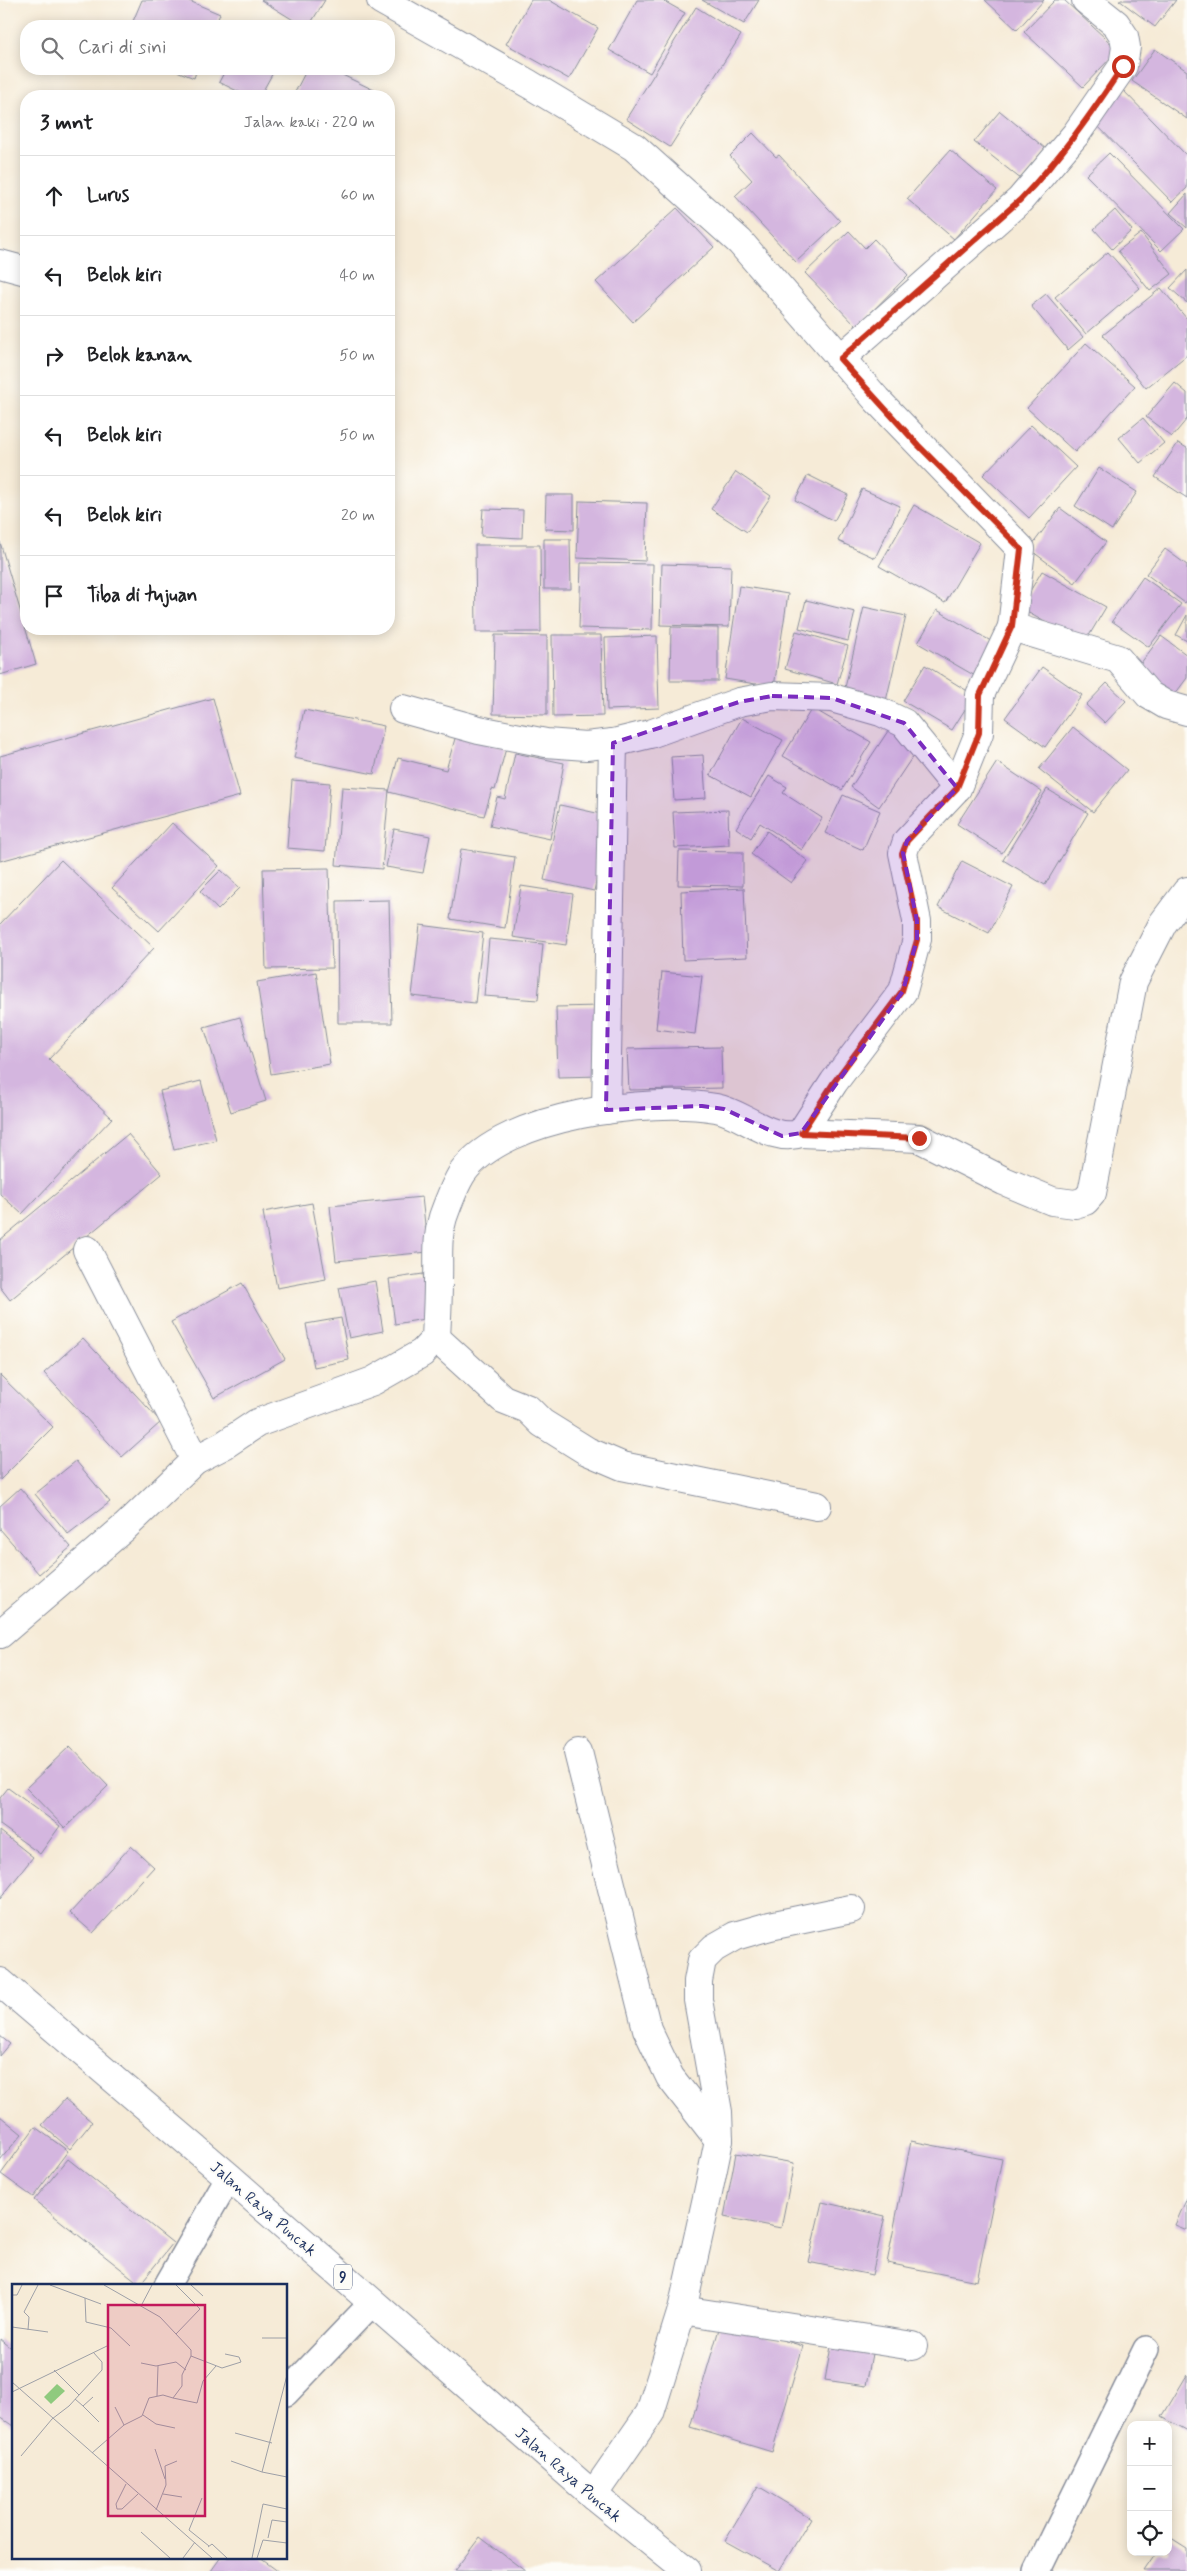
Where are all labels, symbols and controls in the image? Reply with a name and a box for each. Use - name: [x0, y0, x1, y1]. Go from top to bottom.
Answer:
- search box: [20, 20, 395, 75]
- icon: search: [38, 34, 66, 62]
- text: Cari di sini: [78, 35, 166, 60]
- route start: [1112, 55, 1135, 78]
- text: 3 mnt: [40, 109, 93, 137]
- text: Jalan kaki · 220 m: [243, 112, 375, 133]
- icon: ahead: [40, 182, 68, 210]
- text: Lurus: [87, 183, 129, 208]
- text: 60 m: [341, 185, 375, 206]
- icon: left: [40, 262, 68, 290]
- text: Belok kiri: [87, 263, 162, 288]
- text: 40 m: [339, 265, 375, 286]
- icon: right: [40, 342, 68, 370]
- text: Belok kanan: [87, 343, 192, 368]
- text: 50 m: [339, 345, 375, 366]
- icon: left: [40, 422, 68, 450]
- text: Belok kiri: [87, 423, 162, 448]
- text: 50 m: [339, 425, 375, 446]
- icon: left: [40, 502, 68, 530]
- text: Belok kiri: [87, 503, 162, 528]
- text: 20 m: [341, 505, 375, 526]
- icon: arrive: [40, 582, 68, 610]
- text: Tiba di tujuan: [87, 583, 198, 608]
- route end: [908, 1127, 931, 1150]
- street label: Jalan Raya Puncak: [205, 2157, 321, 2261]
- road number: 9: [334, 2264, 352, 2290]
- inset map: [12, 2284, 288, 2558]
- map controls: [1127, 2421, 1172, 2556]
- button: +: [1127, 2421, 1172, 2466]
- street label: Jalan Raya Puncak: [510, 2423, 626, 2527]
- button: −: [1127, 2466, 1172, 2511]
- button: locate: [1127, 2511, 1172, 2556]

